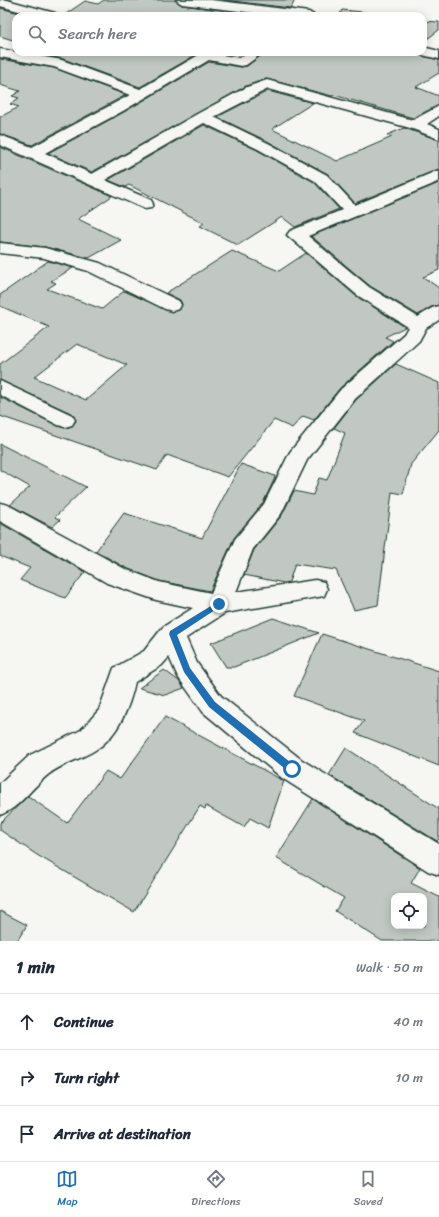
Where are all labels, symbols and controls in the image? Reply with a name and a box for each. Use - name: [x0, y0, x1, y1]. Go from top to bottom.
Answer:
- search box: [12, 12, 427, 56]
- text: Search here: [58, 21, 137, 47]
- icon: search: [26, 23, 48, 45]
- route end: [210, 595, 228, 613]
- route start: [283, 760, 301, 778]
- map controls: [391, 893, 427, 929]
- button: locate: [391, 893, 427, 929]
- text: 1 min: [16, 952, 55, 982]
- text: Walk · 50 m: [356, 956, 423, 979]
- text: Continue: [54, 1009, 114, 1035]
- text: 40 m: [393, 1010, 423, 1033]
- icon: ahead: [16, 1011, 38, 1033]
- text: Turn right: [54, 1065, 119, 1091]
- text: 10 m: [396, 1066, 423, 1089]
- icon: right: [16, 1067, 38, 1089]
- text: Arrive at destination: [54, 1121, 191, 1147]
- icon: arrive: [16, 1123, 38, 1145]
- tab: Map: [56, 1168, 78, 1211]
- tab: Directions: [191, 1168, 241, 1211]
- tab: Saved: [354, 1168, 383, 1211]

